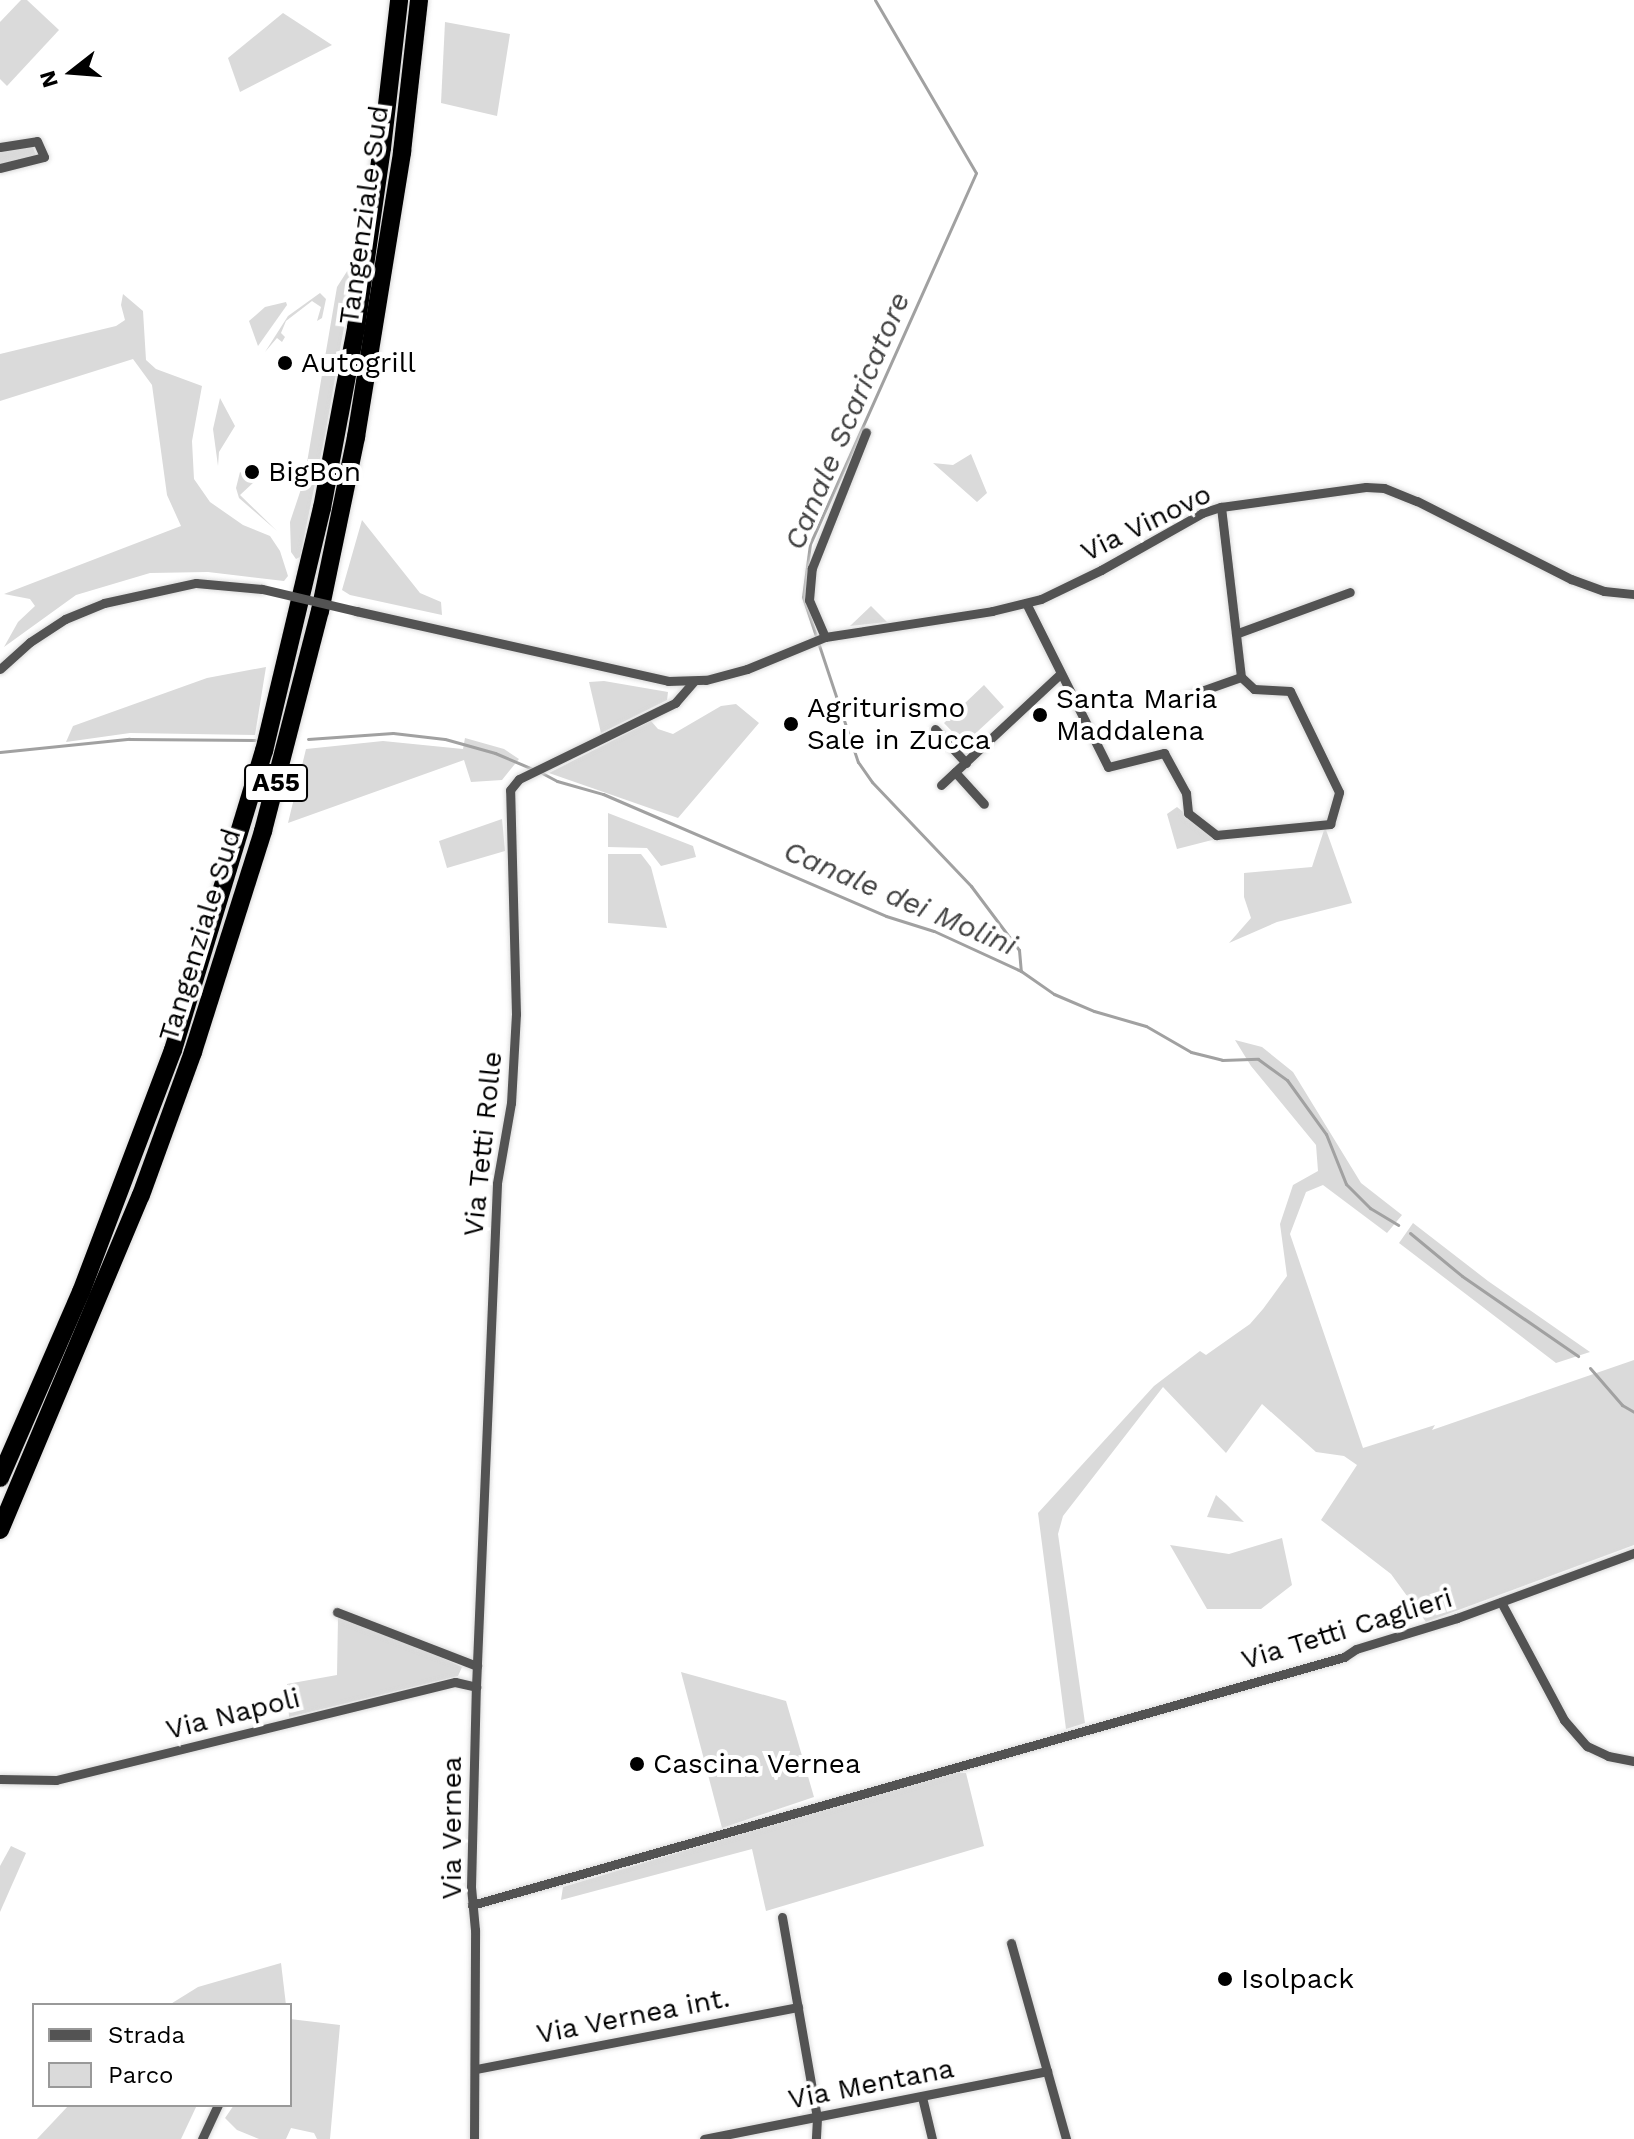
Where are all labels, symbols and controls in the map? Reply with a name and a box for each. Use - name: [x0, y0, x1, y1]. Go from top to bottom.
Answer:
- north arrow: [32, 32, 112, 112]
- text: N: [34, 68, 63, 91]
- street label: Tangenziale Sud: [332, 103, 396, 327]
- water label: Canale Scaricatore: [776, 287, 918, 555]
- place label: Autogrill: [301, 346, 416, 380]
- marker: Autogrill: [276, 354, 294, 372]
- place label: BigBon: [268, 455, 361, 489]
- marker: BigBon: [243, 463, 261, 481]
- street label: Via Vinovo: [1075, 477, 1217, 569]
- place label: Santa Maria Maddalena: [1056, 682, 1218, 748]
- place label: Agriturismo Sale in Zucca: [807, 691, 991, 757]
- marker: Santa Maria Maddalena: [1031, 706, 1049, 724]
- marker: Agriturismo Sale in Zucca: [782, 715, 800, 733]
- road number: A55: [244, 761, 308, 805]
- street label: Tangenziale Sud: [152, 825, 248, 1045]
- water label: Canale dei Molini: [778, 833, 1022, 963]
- street label: Via Tetti Rolle: [456, 1049, 510, 1239]
- street label: Via Tetti Caglieri: [1237, 1581, 1457, 1677]
- street label: Via Napoli: [162, 1681, 304, 1747]
- place label: Cascina Vernea: [653, 1747, 862, 1781]
- marker: Cascina Vernea: [628, 1755, 646, 1773]
- street label: Via Vernea: [435, 1756, 469, 1900]
- place label: Isolpack: [1241, 1962, 1354, 1996]
- marker: Isolpack: [1216, 1970, 1234, 1988]
- street label: Via Vernea int.: [533, 1981, 733, 2051]
- legend: [32, 2003, 292, 2107]
- text: Strada: [108, 2021, 185, 2049]
- street label: Via Mentana: [785, 2051, 957, 2117]
- text: Parco: [108, 2061, 173, 2089]

